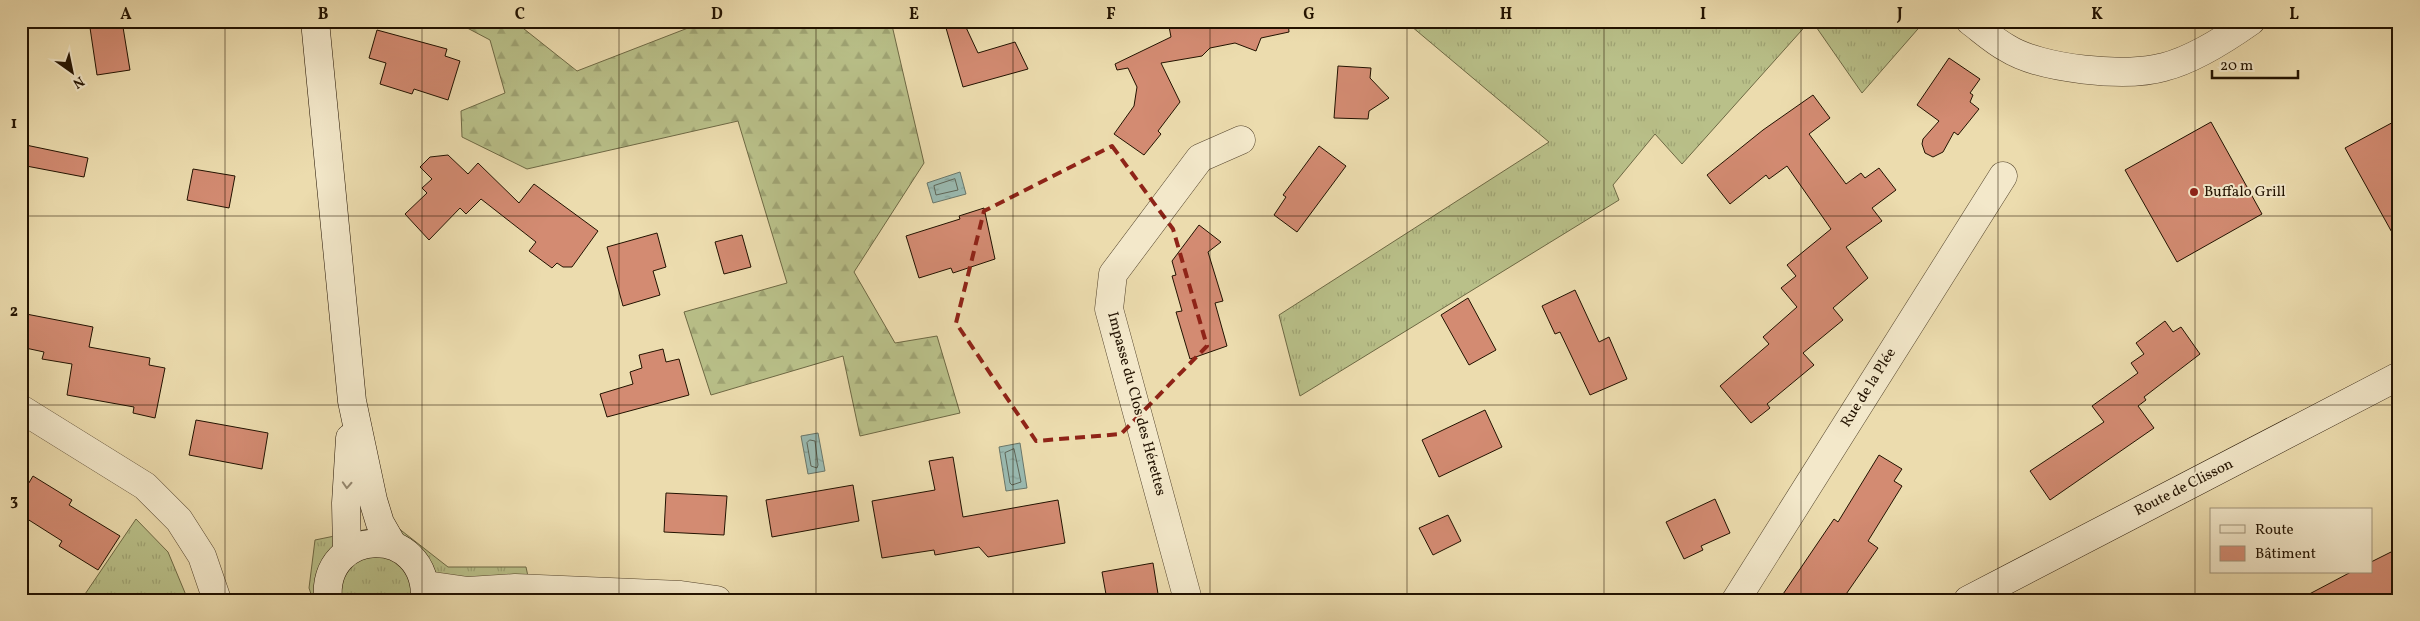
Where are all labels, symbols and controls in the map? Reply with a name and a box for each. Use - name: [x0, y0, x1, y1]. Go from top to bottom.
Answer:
- text: A: [120, 4, 132, 26]
- text: B: [318, 4, 329, 26]
- text: C: [515, 4, 525, 26]
- text: D: [711, 4, 723, 26]
- text: E: [909, 4, 919, 26]
- text: F: [1106, 4, 1116, 26]
- text: G: [1303, 4, 1315, 26]
- text: H: [1500, 4, 1512, 26]
- text: I: [1700, 4, 1706, 26]
- text: J: [1896, 4, 1903, 26]
- text: K: [2091, 4, 2103, 26]
- text: L: [2289, 4, 2299, 26]
- north arrow: [48, 48, 98, 98]
- scale bar: [2212, 48, 2299, 80]
- text: 20 m: [2220, 56, 2253, 77]
- text: N: [69, 71, 88, 92]
- text: 1: [11, 113, 17, 135]
- place label: Buffalo Grill: [2204, 182, 2285, 203]
- marker: Buffalo Grill: [2188, 186, 2200, 198]
- text: 2: [10, 301, 18, 323]
- street label: Impasse du Clos des Hérettes: [1101, 310, 1171, 498]
- street label: Rue de la Plée: [1836, 344, 1902, 432]
- street label: Route de Clisson: [2131, 454, 2237, 522]
- one-way arrow: [342, 481, 353, 489]
- text: 3: [10, 490, 18, 512]
- legend: [2210, 508, 2372, 574]
- text: Route: [2255, 520, 2294, 541]
- text: Bâtiment: [2255, 544, 2316, 565]

